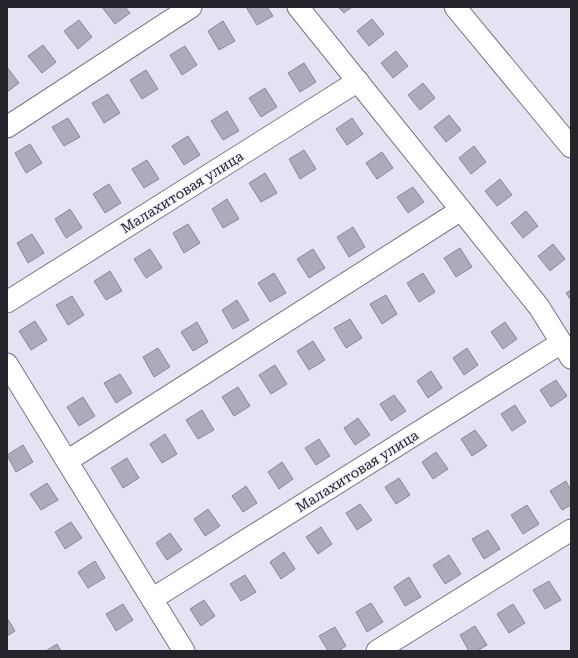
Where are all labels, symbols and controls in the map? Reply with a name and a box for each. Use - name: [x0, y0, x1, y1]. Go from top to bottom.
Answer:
- street label: Малахитовая улица: [118, 148, 247, 236]
- street label: Малахитовая улица: [293, 427, 422, 515]

